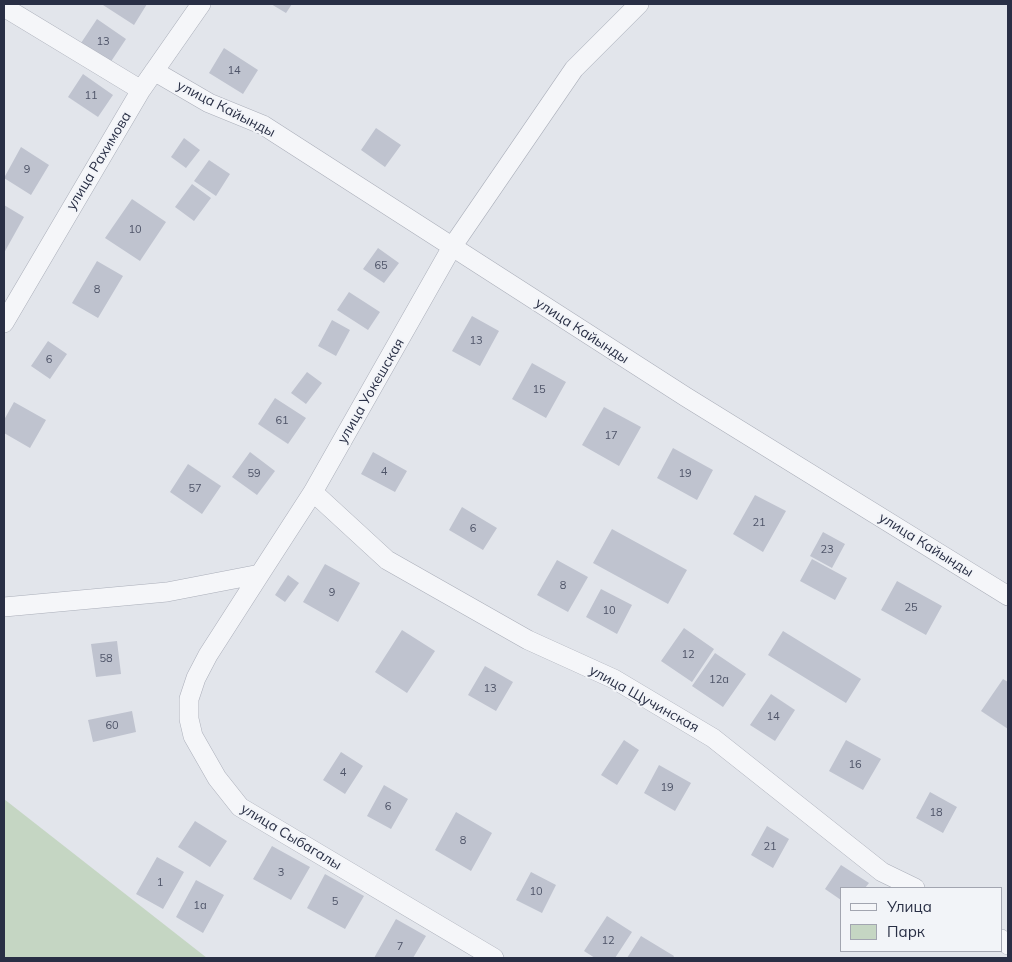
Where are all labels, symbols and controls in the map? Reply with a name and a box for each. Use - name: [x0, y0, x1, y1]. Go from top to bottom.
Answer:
- house number: 13: [96, 35, 110, 49]
- house number: 14: [227, 64, 241, 78]
- street label: улица Кайынды: [174, 77, 278, 141]
- house number: 11: [84, 89, 98, 103]
- street label: улица Рахимова: [63, 109, 135, 213]
- house number: 9: [24, 163, 30, 177]
- house number: 10: [128, 223, 142, 237]
- house number: 65: [374, 259, 388, 273]
- house number: 8: [94, 283, 100, 297]
- street label: улица Кайынды: [532, 294, 632, 368]
- house number: 13: [469, 334, 483, 348]
- street label: улица Уокешская: [334, 335, 408, 447]
- house number: 6: [46, 353, 52, 367]
- house number: 15: [532, 383, 546, 397]
- house number: 61: [275, 414, 289, 428]
- house number: 17: [604, 429, 618, 443]
- house number: 4: [381, 465, 387, 479]
- house number: 59: [247, 467, 261, 481]
- house number: 19: [678, 467, 692, 481]
- house number: 57: [188, 482, 202, 496]
- street label: улица Кайынды: [876, 509, 976, 581]
- house number: 21: [752, 516, 766, 530]
- house number: 6: [470, 522, 476, 536]
- house number: 23: [820, 543, 834, 557]
- house number: 8: [560, 579, 566, 593]
- house number: 9: [329, 586, 335, 600]
- house number: 25: [904, 601, 918, 615]
- house number: 10: [602, 604, 616, 618]
- house number: 12: [681, 648, 695, 662]
- house number: 58: [99, 652, 113, 666]
- street label: улица Щучинская: [586, 662, 702, 736]
- house number: 12а: [709, 673, 729, 687]
- house number: 13: [483, 682, 497, 696]
- house number: 14: [766, 710, 780, 724]
- house number: 60: [105, 719, 119, 733]
- house number: 16: [848, 758, 862, 772]
- house number: 4: [340, 766, 346, 780]
- house number: 19: [660, 781, 674, 795]
- street label: улица Сыбагалы: [238, 800, 344, 874]
- house number: 6: [385, 800, 391, 814]
- house number: 18: [929, 806, 943, 820]
- house number: 8: [460, 834, 466, 848]
- house number: 21: [763, 840, 777, 854]
- house number: 3: [278, 866, 284, 880]
- house number: 1: [157, 876, 163, 890]
- house number: 10: [529, 885, 543, 899]
- legend: [840, 887, 1002, 952]
- house number: 5: [332, 895, 338, 909]
- text: Улица: [887, 897, 932, 916]
- house number: 1а: [193, 899, 207, 913]
- text: Парк: [887, 922, 925, 941]
- house number: 12: [601, 934, 615, 948]
- house number: 7: [397, 940, 403, 954]

